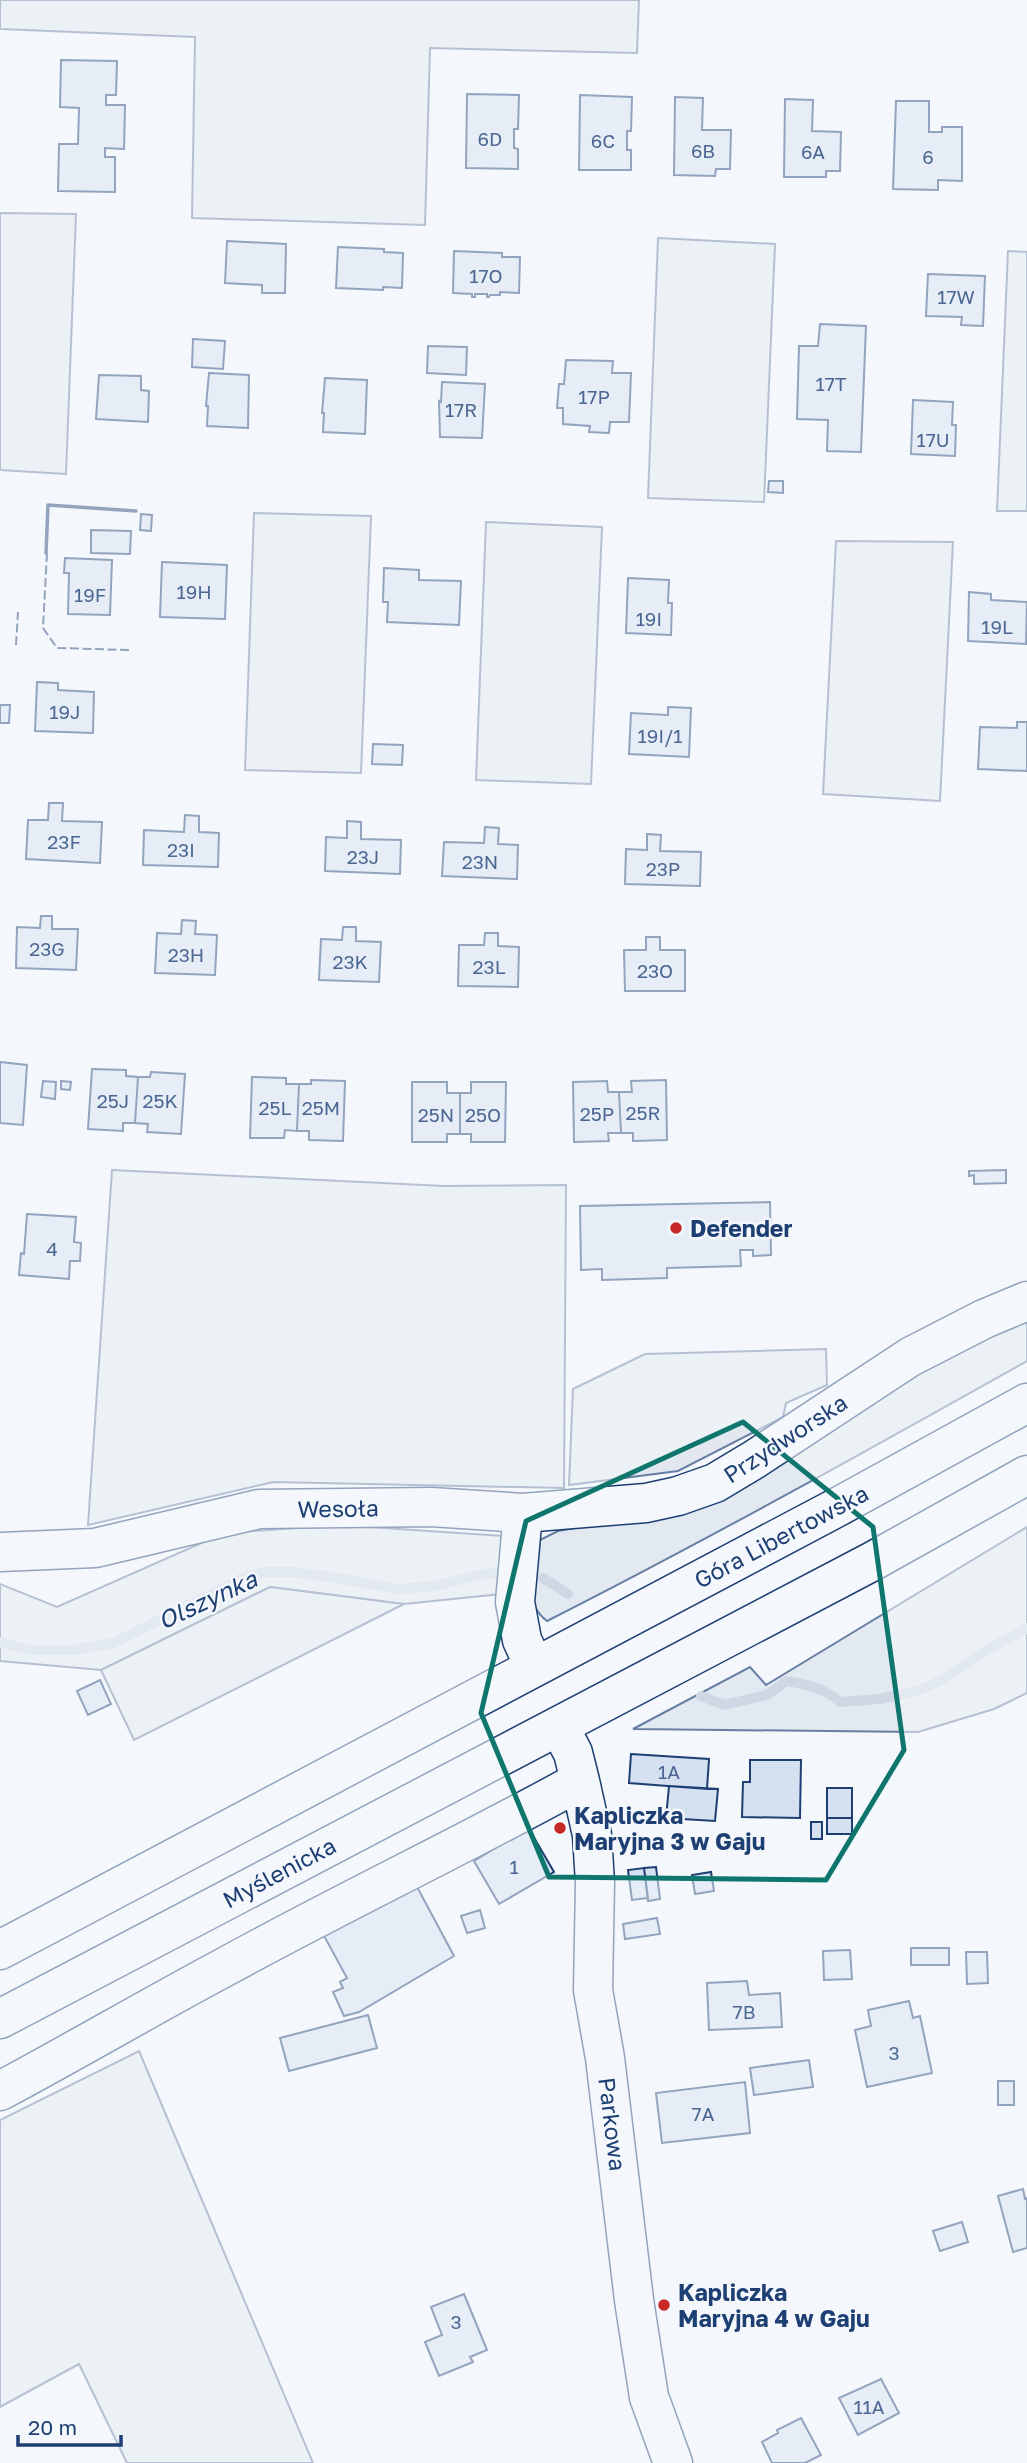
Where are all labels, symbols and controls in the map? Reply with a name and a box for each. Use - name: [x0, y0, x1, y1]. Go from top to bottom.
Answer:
- house number: 6D: [478, 127, 502, 150]
- house number: 6C: [591, 129, 615, 152]
- house number: 6B: [691, 139, 715, 162]
- house number: 6A: [801, 140, 825, 163]
- house number: 6: [922, 145, 934, 168]
- house number: 17O: [469, 264, 503, 287]
- house number: 17W: [937, 285, 975, 308]
- house number: 17T: [815, 372, 847, 395]
- house number: 17P: [578, 385, 610, 408]
- house number: 17R: [445, 398, 477, 421]
- house number: 17U: [916, 428, 950, 451]
- house number: 19H: [176, 580, 212, 603]
- house number: 19F: [74, 583, 106, 606]
- house number: 19I: [636, 607, 662, 630]
- house number: 19L: [981, 615, 1013, 638]
- house number: 19J: [49, 700, 81, 723]
- house number: 19I/1: [637, 724, 683, 747]
- house number: 23F: [47, 830, 81, 853]
- house number: 23I: [167, 838, 195, 861]
- house number: 23J: [347, 845, 379, 868]
- house number: 23N: [462, 850, 498, 873]
- house number: 23P: [646, 857, 680, 880]
- house number: 23G: [29, 937, 65, 960]
- house number: 23H: [168, 943, 204, 966]
- house number: 23K: [332, 950, 368, 973]
- house number: 23L: [473, 955, 506, 978]
- house number: 23O: [637, 959, 673, 982]
- house number: 25J: [97, 1089, 129, 1112]
- house number: 25K: [142, 1089, 178, 1112]
- house number: 25L: [259, 1096, 292, 1119]
- house number: 25M: [302, 1096, 340, 1119]
- house number: 25R: [626, 1101, 660, 1124]
- house number: 25P: [580, 1102, 614, 1125]
- house number: 25N: [418, 1103, 454, 1126]
- house number: 25O: [465, 1103, 501, 1126]
- place label: Defender: [690, 1214, 792, 1242]
- marker: Defender: [668, 1220, 684, 1236]
- house number: 4: [46, 1237, 58, 1260]
- street label: Przydworska: [718, 1388, 852, 1488]
- street label: Góra Libertowska: [689, 1478, 873, 1594]
- street label: Wesoła: [297, 1493, 379, 1523]
- water label: Olszynka: [153, 1563, 263, 1635]
- house number: 1A: [658, 1760, 680, 1783]
- place label: Kapliczka Maryjna 3 w Gaju: [574, 1801, 765, 1855]
- marker: Kapliczka Maryjna 3 w Gaju: [552, 1820, 568, 1836]
- street label: Myślenicka: [218, 1831, 340, 1913]
- house number: 1: [509, 1855, 519, 1878]
- house number: 7B: [733, 2000, 755, 2023]
- house number: 3: [888, 2041, 900, 2064]
- street label: Parkowa: [593, 2076, 633, 2172]
- house number: 7A: [692, 2102, 715, 2125]
- place label: Kapliczka Maryjna 4 w Gaju: [678, 2278, 870, 2332]
- marker: Kapliczka Maryjna 4 w Gaju: [656, 2297, 672, 2313]
- house number: 3: [450, 2310, 462, 2333]
- house number: 11A: [853, 2395, 885, 2418]
- scale bar: [18, 2404, 121, 2448]
- text: 20 m: [28, 2414, 77, 2440]

